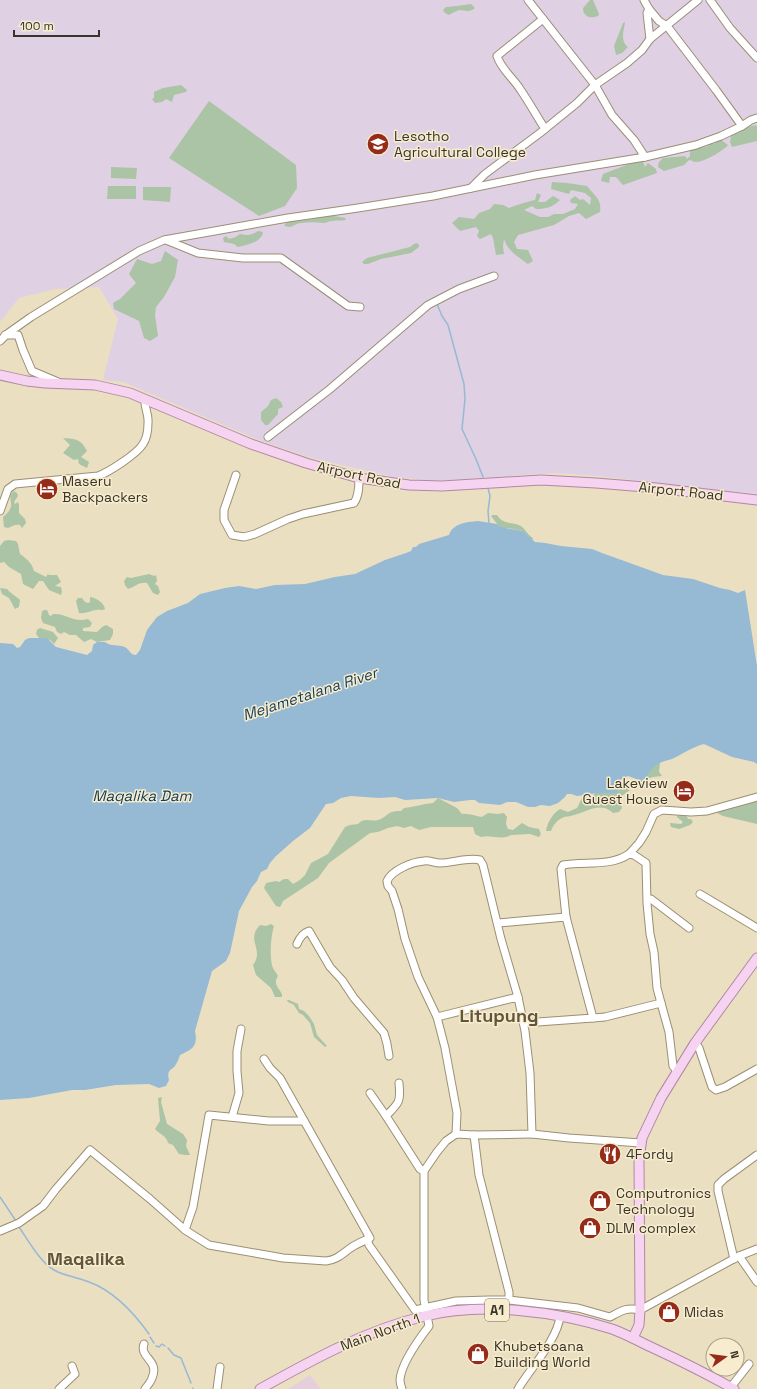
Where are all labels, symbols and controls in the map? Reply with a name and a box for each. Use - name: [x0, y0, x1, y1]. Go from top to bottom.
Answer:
- scale bar: [14, 12, 99, 38]
- text: 100 m: [20, 18, 54, 34]
- place label: Lesotho Agricultural College: [394, 127, 526, 161]
- school or university icon: Lesotho Agricultural College: [365, 131, 391, 157]
- street label: Airport Road: [316, 457, 402, 493]
- place label: Maseru Backpackers: [62, 472, 148, 506]
- hotel icon: Maseru Backpackers: [34, 476, 60, 502]
- street label: Airport Road: [638, 478, 724, 504]
- water label: Mejametalana River: [240, 662, 381, 724]
- place label: Lakeview Guest House: [583, 774, 668, 808]
- hotel icon: Lakeview Guest House: [671, 778, 697, 804]
- water label: Maqalika Dam: [93, 786, 193, 805]
- district label: Litupung: [460, 1004, 538, 1027]
- restaurant icon: 4Fordy: [597, 1141, 623, 1167]
- place label: 4Fordy: [626, 1145, 674, 1163]
- place label: Computronics Technology: [616, 1184, 711, 1218]
- shop icon: Computronics Technology: [587, 1188, 613, 1214]
- shop icon: DLM complex: [577, 1215, 603, 1241]
- place label: DLM complex: [606, 1219, 696, 1237]
- district label: Maqalika: [47, 1247, 126, 1270]
- road number: A1: [485, 1299, 509, 1321]
- shop icon: Midas: [656, 1299, 682, 1325]
- place label: Midas: [684, 1303, 724, 1321]
- street label: Main North 1: [338, 1309, 422, 1355]
- place label: Khubetsoana Building World: [494, 1337, 591, 1371]
- north arrow: [705, 1337, 745, 1377]
- shop icon: Khubetsoana Building World: [465, 1341, 491, 1367]
- text: N: [727, 1349, 742, 1360]

